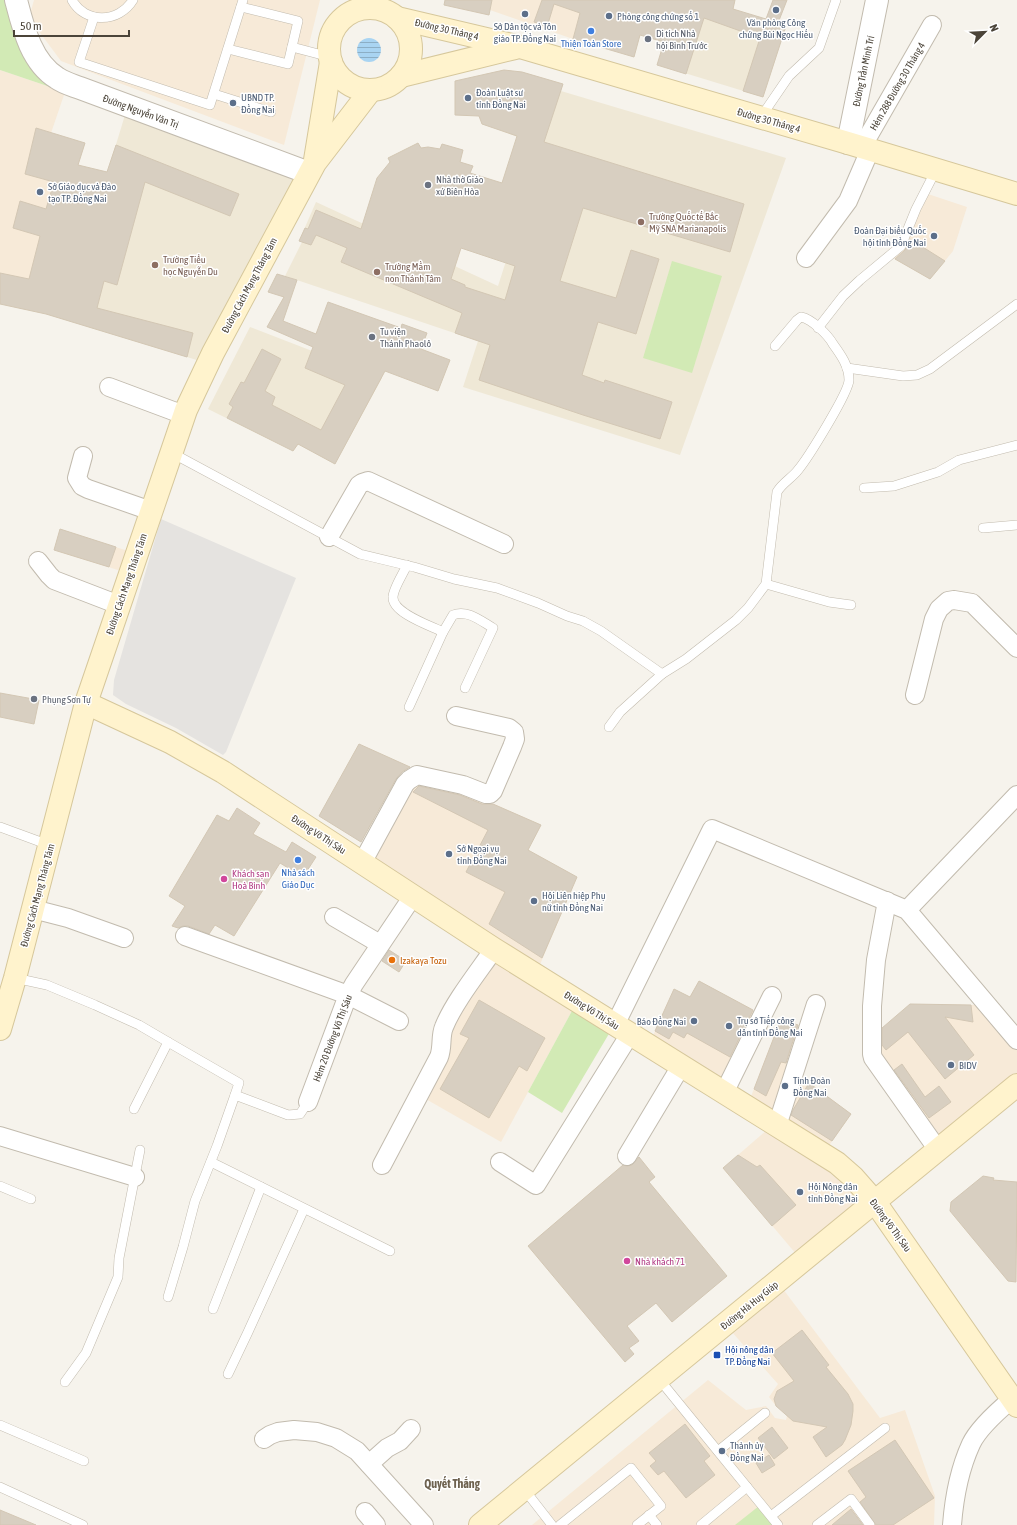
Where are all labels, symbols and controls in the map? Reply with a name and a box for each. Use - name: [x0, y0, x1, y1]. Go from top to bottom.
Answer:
- marker: Văn phòng Công chứng Bùi Ngọc Hiếu: [771, 5, 781, 15]
- marker: Sở Dân tộc và Tôn giáo TP. Đồng Nai: [520, 9, 530, 19]
- marker: Phòng công chứng số 1: [604, 11, 614, 21]
- place label: Phòng công chứng số 1: [617, 11, 699, 22]
- scale bar: [14, 12, 129, 38]
- north arrow: [965, 12, 1005, 52]
- street label: Đường 30 Tháng 4: [414, 17, 480, 42]
- place label: Văn phòng Công chứng Bùi Ngọc Hiếu: [739, 17, 813, 40]
- text: 50 m: [20, 19, 42, 33]
- place label: Sở Dân tộc và Tôn giáo TP. Đồng Nai: [494, 21, 556, 44]
- text: N: [987, 23, 1001, 33]
- marker: Thiện Toàn Store: [586, 26, 596, 36]
- place label: Di tích Nhà hội Bình Trước: [656, 28, 708, 51]
- marker: Di tích Nhà hội Bình Trước: [643, 34, 653, 44]
- street label: Đường Trần Minh Trí: [851, 34, 877, 108]
- place label: Thiện Toàn Store: [561, 38, 622, 49]
- street label: Hẻm 288 Đường 30 Tháng 4: [868, 40, 927, 132]
- place label: Đoàn Luật sư tỉnh Đồng Nai: [476, 87, 526, 110]
- place label: UBND TP. Đồng Nai: [241, 92, 275, 115]
- street label: Đường Nguyễn Văn Trị: [101, 93, 180, 130]
- marker: Đoàn Luật sư tỉnh Đồng Nai: [463, 93, 473, 103]
- marker: UBND TP. Đồng Nai: [228, 98, 238, 108]
- street label: Đường 30 Tháng 4: [736, 106, 802, 135]
- place label: Nhà thờ Giáo xứ Biên Hòa: [436, 174, 484, 197]
- marker: Nhà thờ Giáo xứ Biên Hòa: [423, 180, 433, 190]
- place label: Sở Giáo dục và Đào tạo TP. Đồng Nai: [48, 181, 117, 204]
- marker: Sở Giáo dục và Đào tạo TP. Đồng Nai: [35, 187, 45, 197]
- place label: Trường Quốc tế Bắc Mỹ SNA Marianapolis: [649, 211, 727, 234]
- marker: Trường Quốc tế Bắc Mỹ SNA Marianapolis: [636, 217, 646, 227]
- place label: Đoàn Đại biểu Quốc hội tỉnh Đồng Nai: [854, 225, 926, 248]
- marker: Đoàn Đại biểu Quốc hội tỉnh Đồng Nai: [929, 231, 939, 241]
- street label: Đường Cách Mạng Tháng Tám: [220, 236, 279, 335]
- place label: Trường Tiểu học Nguyễn Du: [163, 254, 218, 277]
- marker: Trường Tiểu học Nguyễn Du: [150, 260, 160, 270]
- place label: Trường Mầm non Thánh Tâm: [385, 261, 441, 284]
- marker: Trường Mầm non Thánh Tâm: [372, 267, 382, 277]
- place label: Tu viện Thánh Phaolô: [380, 326, 431, 349]
- marker: Tu viện Thánh Phaolô: [367, 332, 377, 342]
- street label: Đường Cách Mạng Tháng Tám: [104, 532, 149, 636]
- marker: Phụng Sơn Tự: [29, 694, 39, 704]
- place label: Phụng Sơn Tự: [42, 694, 91, 705]
- street label: Đường Võ Thị Sáu: [289, 813, 348, 856]
- street label: Đường Cách Mạng Tháng Tám: [18, 842, 57, 948]
- place label: Sở Ngoại vụ tỉnh Đồng Nai: [457, 843, 507, 866]
- marker: Sở Ngoại vụ tỉnh Đồng Nai: [444, 849, 454, 859]
- marker: Nhà sách Giáo Dục: [293, 855, 303, 865]
- place label: Nhà sách Giáo Dục: [281, 867, 315, 890]
- place label: Khách sạn Hoà Bình: [232, 868, 269, 891]
- marker: Khách sạn Hoà Bình: [219, 874, 229, 884]
- place label: Hội Liên hiệp Phụ nữ tỉnh Đồng Nai: [542, 890, 606, 913]
- marker: Hội Liên hiệp Phụ nữ tỉnh Đồng Nai: [529, 896, 539, 906]
- marker: Izakaya Tozu: [387, 955, 397, 965]
- place label: Izakaya Tozu: [400, 955, 447, 966]
- street label: Đường Võ Thị Sáu: [562, 989, 621, 1032]
- street label: Hẻm 20 Đường Võ Thị Sáu: [311, 993, 354, 1083]
- place label: Trụ sở Tiếp công dân tỉnh Đồng Nai: [737, 1015, 803, 1038]
- place label: Báo Đồng Nai: [637, 1016, 686, 1027]
- marker: Báo Đồng Nai: [689, 1016, 699, 1026]
- marker: Trụ sở Tiếp công dân tỉnh Đồng Nai: [724, 1021, 734, 1031]
- marker: BIDV: [946, 1060, 956, 1070]
- place label: BIDV: [959, 1060, 977, 1071]
- place label: Tỉnh Đoàn Đồng Nai: [793, 1075, 831, 1098]
- marker: Tỉnh Đoàn Đồng Nai: [780, 1081, 790, 1091]
- place label: Hội Nông dân tỉnh Đồng Nai: [808, 1181, 858, 1204]
- marker: Hội Nông dân tỉnh Đồng Nai: [795, 1187, 805, 1197]
- street label: Đường Võ Thị Sáu: [868, 1197, 914, 1254]
- marker: Nhà khách 71: [622, 1256, 632, 1266]
- place label: Nhà khách 71: [635, 1256, 685, 1267]
- street label: Đường Hà Huy Giáp: [718, 1279, 780, 1332]
- place label: Hội nông dân TP. Đồng Nai: [725, 1344, 774, 1367]
- marker: Hội nông dân TP. Đồng Nai: [712, 1350, 722, 1360]
- place label: Thành ủy Đồng Nai: [730, 1440, 764, 1463]
- marker: Thành ủy Đồng Nai: [717, 1446, 727, 1456]
- district label: Quyết Thắng: [424, 1476, 481, 1491]

